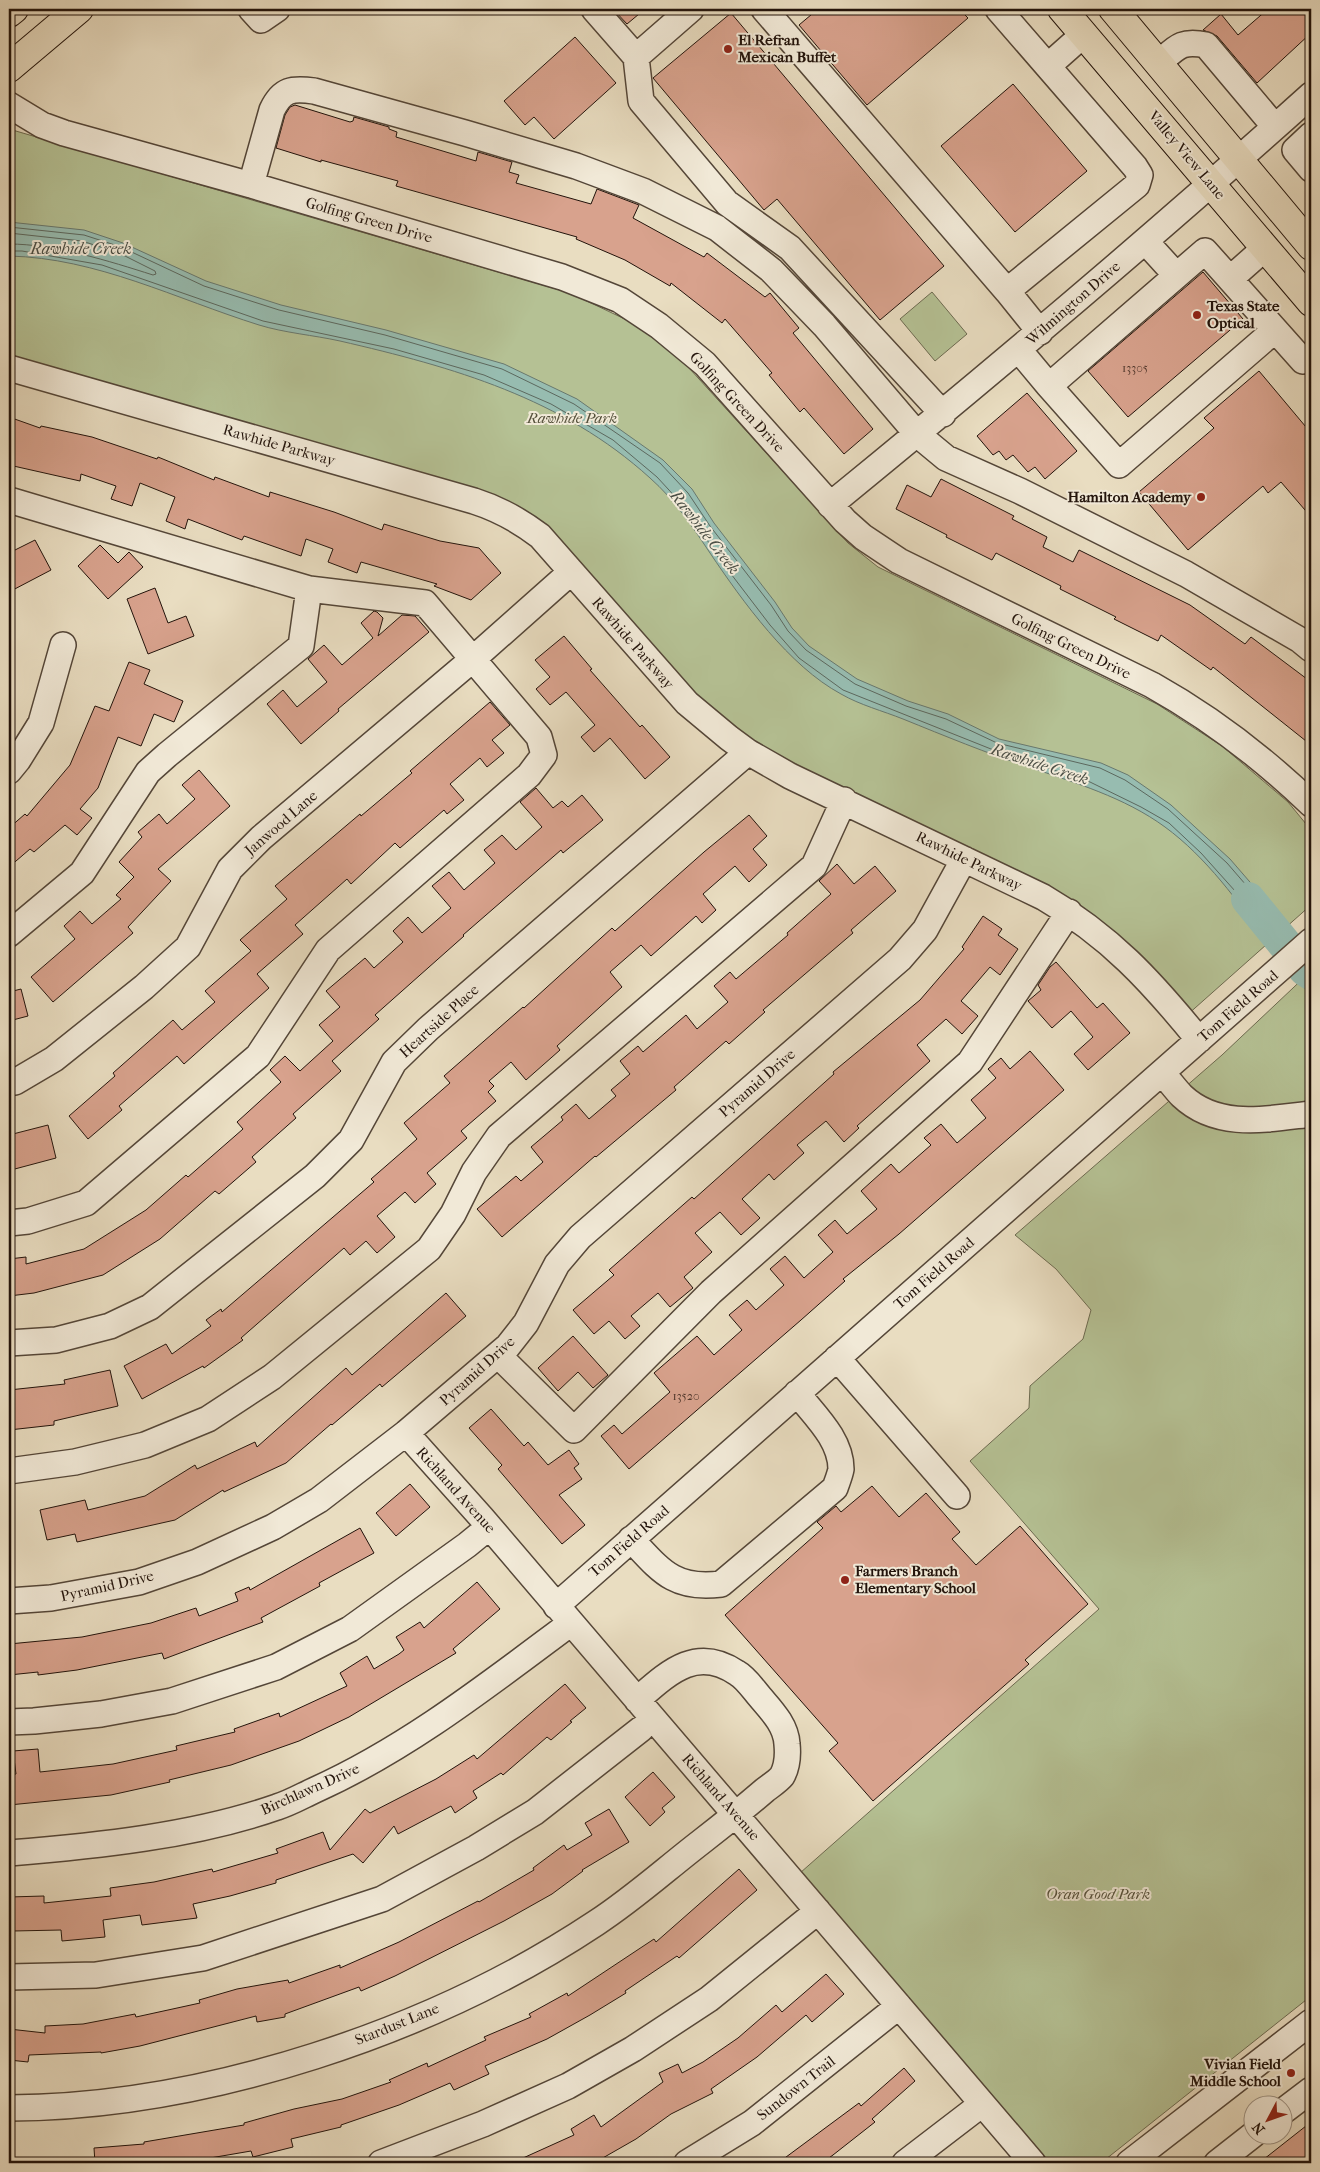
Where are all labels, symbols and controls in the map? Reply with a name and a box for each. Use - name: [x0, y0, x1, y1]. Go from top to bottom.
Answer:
- place label: El Refran Mexican Buffet: [737, 31, 837, 66]
- marker: El Refran Mexican Buffet: [722, 43, 734, 55]
- street label: Valley View Lane: [1144, 106, 1230, 203]
- street label: Golfing Green Drive: [304, 193, 435, 247]
- water label: Rawhide Creek: [29, 239, 132, 258]
- street label: Wilmington Drive: [1022, 257, 1124, 349]
- place label: Texas State Optical: [1206, 297, 1280, 332]
- marker: Texas State Optical: [1191, 309, 1203, 321]
- street label: Golfing Green Drive: [686, 348, 789, 456]
- house number: 13305: [1122, 361, 1148, 375]
- park label: Rawhide Park: [526, 409, 617, 427]
- street label: Rawhide Parkway: [221, 420, 338, 470]
- water label: Rawhide Creek: [666, 485, 744, 578]
- place label: Hamilton Academy: [1068, 488, 1192, 506]
- marker: Hamilton Academy: [1195, 491, 1207, 503]
- street label: Rawhide Parkway: [588, 593, 678, 693]
- street label: Golfing Green Drive: [1008, 609, 1134, 683]
- water label: Rawhide Creek: [988, 739, 1091, 789]
- street label: Janwood Lane: [240, 786, 321, 860]
- street label: Rawhide Parkway: [913, 828, 1026, 895]
- street label: Tom Field Road: [1194, 966, 1282, 1046]
- street label: Heartside Place: [396, 980, 483, 1061]
- street label: Pyramid Drive: [715, 1045, 799, 1121]
- street label: Tom Field Road: [890, 1233, 978, 1313]
- street label: Pyramid Drive: [436, 1332, 519, 1410]
- house number: 13520: [672, 1389, 700, 1403]
- street label: Richland Avenue: [413, 1443, 500, 1537]
- street label: Tom Field Road: [585, 1501, 673, 1581]
- place label: Farmers Branch Elementary School: [854, 1562, 977, 1597]
- street label: Pyramid Drive: [59, 1566, 156, 1605]
- marker: Farmers Branch Elementary School: [839, 1574, 851, 1586]
- street label: Richland Avenue: [678, 1750, 764, 1845]
- street label: Birchlawn Drive: [258, 1759, 363, 1819]
- park label: Oran Good Park: [1046, 1885, 1150, 1903]
- street label: Stardust Lane: [352, 1999, 442, 2049]
- street label: Sundown Trail: [753, 2052, 839, 2124]
- place label: Vivian Field Middle School: [1189, 2055, 1282, 2090]
- marker: Vivian Field Middle School: [1285, 2067, 1297, 2079]
- north arrow: [1242, 2094, 1292, 2144]
- text: N: [1248, 2118, 1268, 2138]

